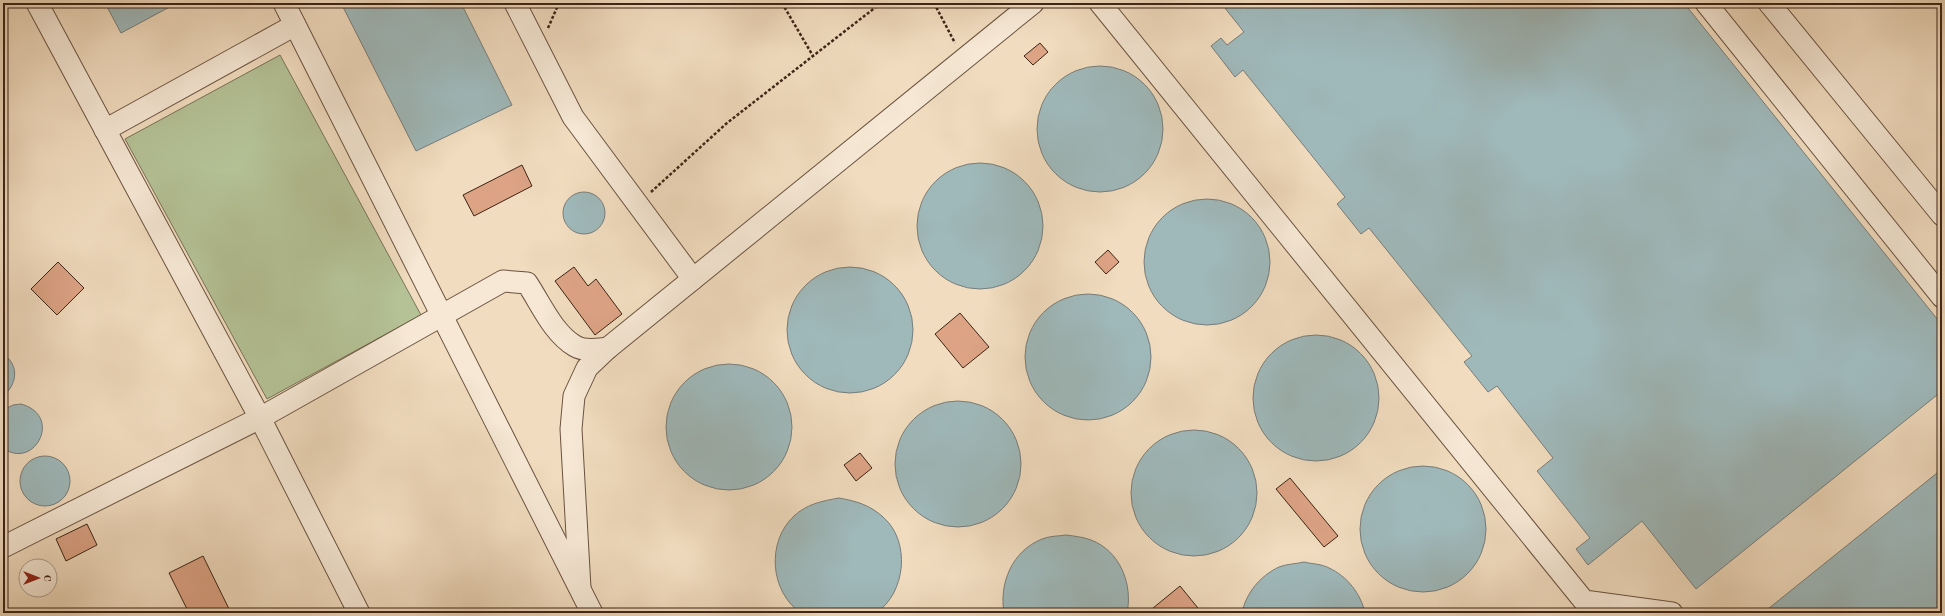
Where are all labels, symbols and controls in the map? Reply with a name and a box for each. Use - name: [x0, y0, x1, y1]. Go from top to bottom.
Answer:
- north arrow: [18, 558, 58, 598]
- text: С: [41, 574, 52, 582]

